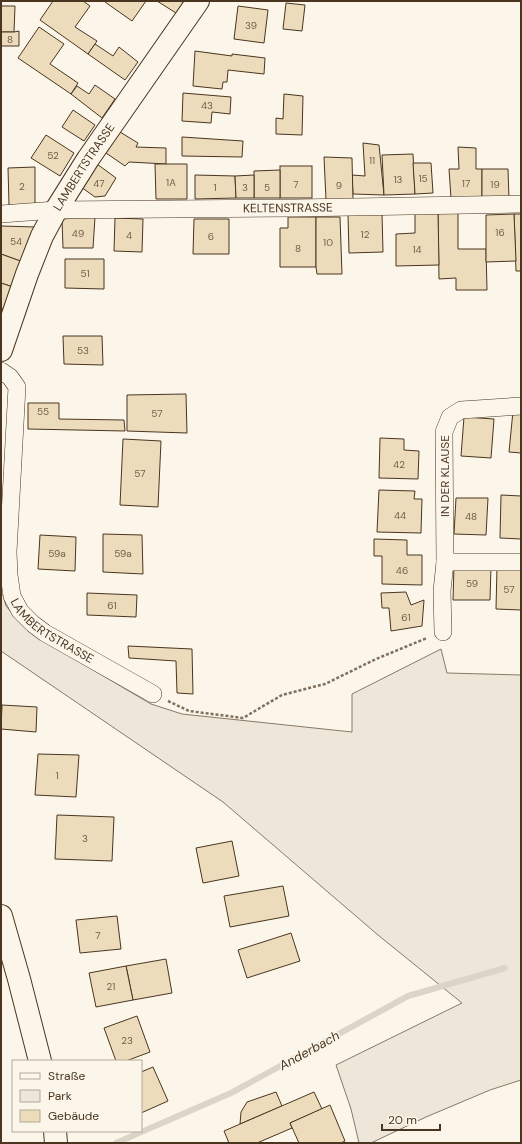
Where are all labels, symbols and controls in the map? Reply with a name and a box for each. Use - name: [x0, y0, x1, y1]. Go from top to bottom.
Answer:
- house number: 39: [245, 19, 257, 32]
- house number: 8: [7, 33, 13, 46]
- house number: 43: [201, 99, 213, 112]
- street label: LAMBERTSTRASSE: [50, 120, 119, 214]
- house number: 52: [47, 149, 59, 162]
- house number: 11: [369, 154, 375, 167]
- house number: 15: [418, 172, 428, 185]
- house number: 13: [393, 173, 403, 186]
- house number: 1A: [166, 176, 176, 189]
- house number: 47: [93, 177, 105, 190]
- house number: 17: [462, 177, 470, 190]
- house number: 7: [293, 178, 299, 191]
- house number: 19: [490, 178, 500, 191]
- house number: 9: [336, 179, 342, 192]
- house number: 2: [19, 180, 25, 193]
- house number: 1: [213, 181, 217, 194]
- house number: 3: [242, 181, 248, 194]
- house number: 5: [264, 181, 270, 194]
- street label: KELTENSTRASSE: [243, 199, 333, 216]
- house number: 16: [495, 226, 505, 239]
- house number: 49: [72, 227, 84, 240]
- house number: 12: [361, 228, 370, 241]
- house number: 4: [126, 229, 132, 242]
- house number: 6: [208, 230, 214, 243]
- house number: 54: [10, 235, 22, 248]
- house number: 10: [323, 236, 333, 249]
- house number: 8: [295, 242, 301, 255]
- house number: 14: [412, 243, 422, 256]
- house number: 51: [80, 267, 90, 280]
- house number: 53: [77, 344, 89, 357]
- house number: 55: [37, 405, 49, 418]
- house number: 57: [151, 407, 163, 420]
- street label: IN DER KLAUSE: [437, 435, 453, 517]
- house number: 42: [393, 458, 405, 471]
- house number: 57: [134, 467, 146, 480]
- house number: 44: [394, 509, 406, 522]
- house number: 48: [465, 510, 477, 523]
- house number: 59a: [48, 547, 66, 560]
- house number: 59a: [114, 547, 132, 560]
- house number: 46: [396, 564, 408, 577]
- house number: 59: [466, 577, 478, 590]
- house number: 57: [503, 583, 515, 596]
- street label: LAMBERTSTRASSE: [7, 596, 97, 667]
- house number: 61: [107, 599, 117, 612]
- house number: 61: [401, 611, 411, 624]
- house number: 1: [55, 769, 59, 782]
- house number: 3: [82, 832, 88, 845]
- house number: 7: [95, 929, 101, 942]
- house number: 21: [107, 980, 115, 993]
- water label: Anderbach: [275, 1027, 342, 1075]
- house number: 23: [121, 1034, 133, 1047]
- legend: [12, 1060, 142, 1132]
- text: Straße: [48, 1068, 85, 1084]
- text: Park: [48, 1088, 72, 1104]
- scale bar: [382, 1106, 440, 1132]
- text: Gebäude: [48, 1108, 99, 1124]
- text: 20 m: [388, 1112, 417, 1128]

